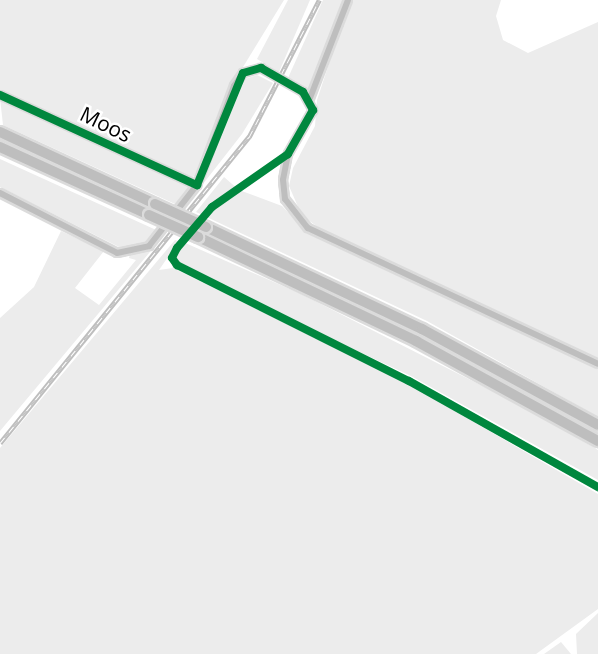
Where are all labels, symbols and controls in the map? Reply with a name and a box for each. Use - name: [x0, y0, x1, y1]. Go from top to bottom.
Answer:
- street label: Moos: [76, 101, 136, 147]

